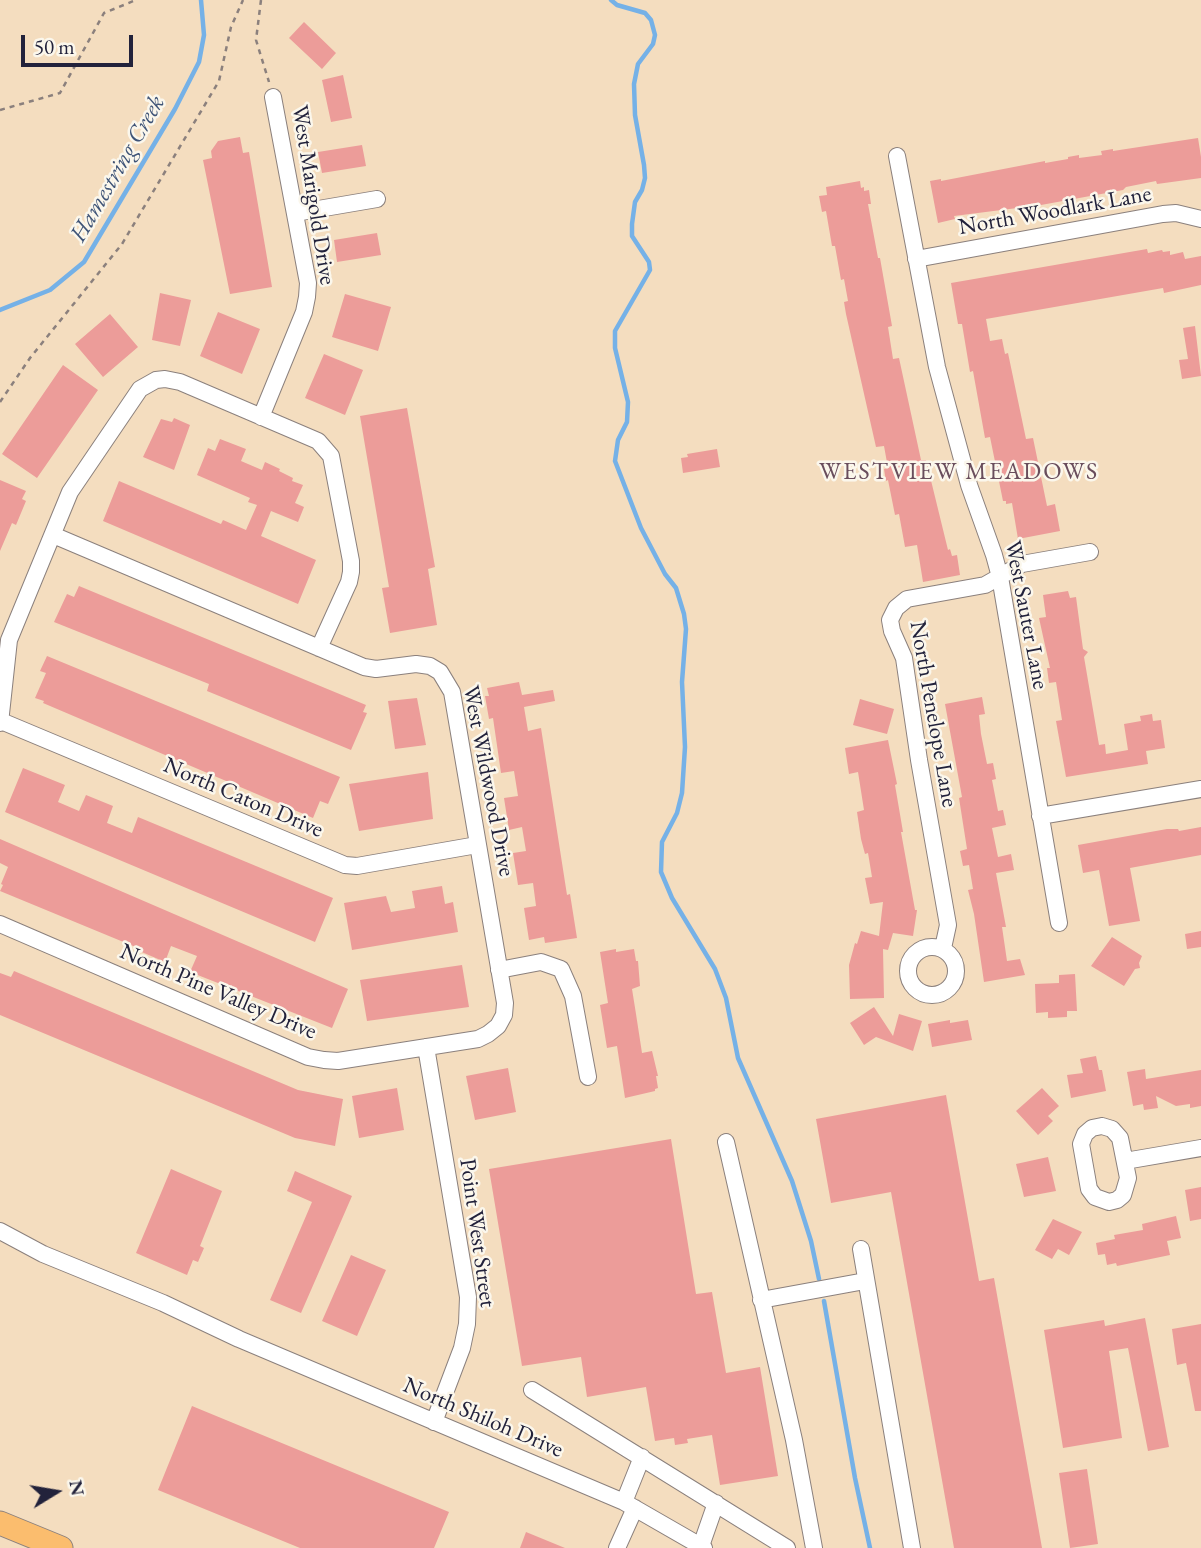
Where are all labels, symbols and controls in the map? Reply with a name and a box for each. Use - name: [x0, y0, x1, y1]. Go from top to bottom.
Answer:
- scale bar: [24, 21, 136, 65]
- text: 50 m: [34, 33, 75, 60]
- water label: Hamestring Creek: [64, 91, 172, 247]
- street label: West Marigold Drive: [285, 103, 341, 287]
- street label: North Woodlark Lane: [956, 180, 1154, 242]
- district label: WESTVIEW MEADOWS: [821, 458, 1097, 486]
- street label: West Sauter Lane: [998, 538, 1054, 692]
- street label: North Penelope Lane: [903, 619, 963, 809]
- street label: West Wildwood Drive: [456, 683, 520, 879]
- street label: North Caton Drive: [159, 752, 327, 844]
- street label: North Pine Valley Drive: [115, 938, 321, 1046]
- street label: Point West Street: [453, 1157, 501, 1309]
- street label: North Shiloh Drive: [399, 1372, 567, 1464]
- north arrow: [21, 1457, 91, 1527]
- text: N: [63, 1478, 91, 1498]

